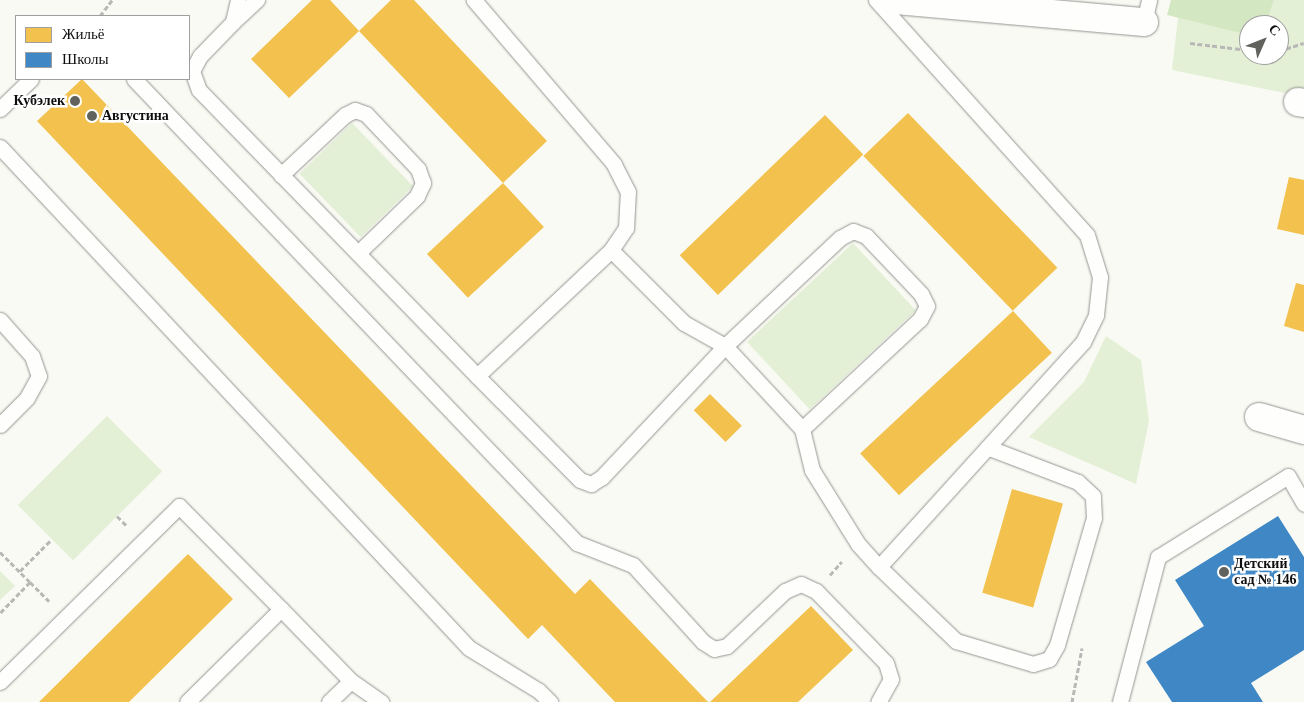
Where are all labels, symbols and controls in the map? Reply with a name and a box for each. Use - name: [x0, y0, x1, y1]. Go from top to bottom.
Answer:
- legend: [15, 15, 190, 80]
- north arrow: [1239, 15, 1289, 65]
- text: С: [1266, 21, 1283, 39]
- text: Жильё: [62, 26, 104, 42]
- text: Школы: [62, 51, 109, 67]
- place label: Кубэлек: [13, 93, 65, 109]
- marker: Кубэлек: [69, 95, 81, 107]
- place label: Августина: [102, 108, 169, 124]
- marker: Августина: [86, 110, 98, 122]
- place label: Детский сад № 146: [1234, 556, 1297, 588]
- marker: Детский сад № 146: [1218, 566, 1230, 578]

